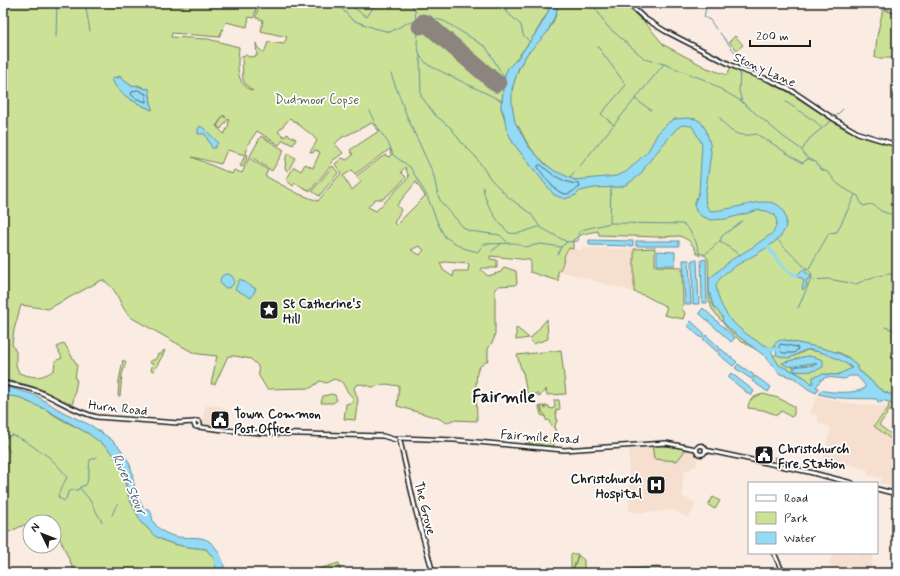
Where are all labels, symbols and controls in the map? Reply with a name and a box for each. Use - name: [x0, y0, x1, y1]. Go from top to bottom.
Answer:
- scale bar: [750, 22, 810, 48]
- text: 200 m: [756, 29, 789, 45]
- street label: Stony Lane: [731, 49, 798, 92]
- park label: Dudmoor Copse: [275, 92, 359, 109]
- place label: St Catherine's Hill: [283, 296, 361, 328]
- place icon: St Catherine's Hill: [258, 299, 280, 321]
- district label: Fairmile: [472, 386, 536, 408]
- street label: Hurn Road: [87, 397, 148, 420]
- place label: Town Common Post Office: [234, 406, 321, 438]
- public building icon: Town Common Post Office: [209, 409, 231, 431]
- street label: Fairmile Road: [500, 426, 580, 449]
- place label: Christchurch Fire Station: [778, 441, 849, 473]
- public building icon: Christchurch Fire Station: [753, 444, 775, 466]
- water label: River Stour: [108, 451, 152, 520]
- place label: Christchurch Hospital: [571, 471, 643, 503]
- hospital icon: Christchurch Hospital: [645, 474, 667, 496]
- street label: The Grove: [410, 480, 439, 537]
- legend: [748, 482, 878, 554]
- text: Road: [784, 491, 808, 507]
- text: Park: [784, 511, 808, 527]
- north arrow: [22, 514, 62, 554]
- text: N: [28, 520, 43, 535]
- text: Water: [784, 531, 816, 547]

